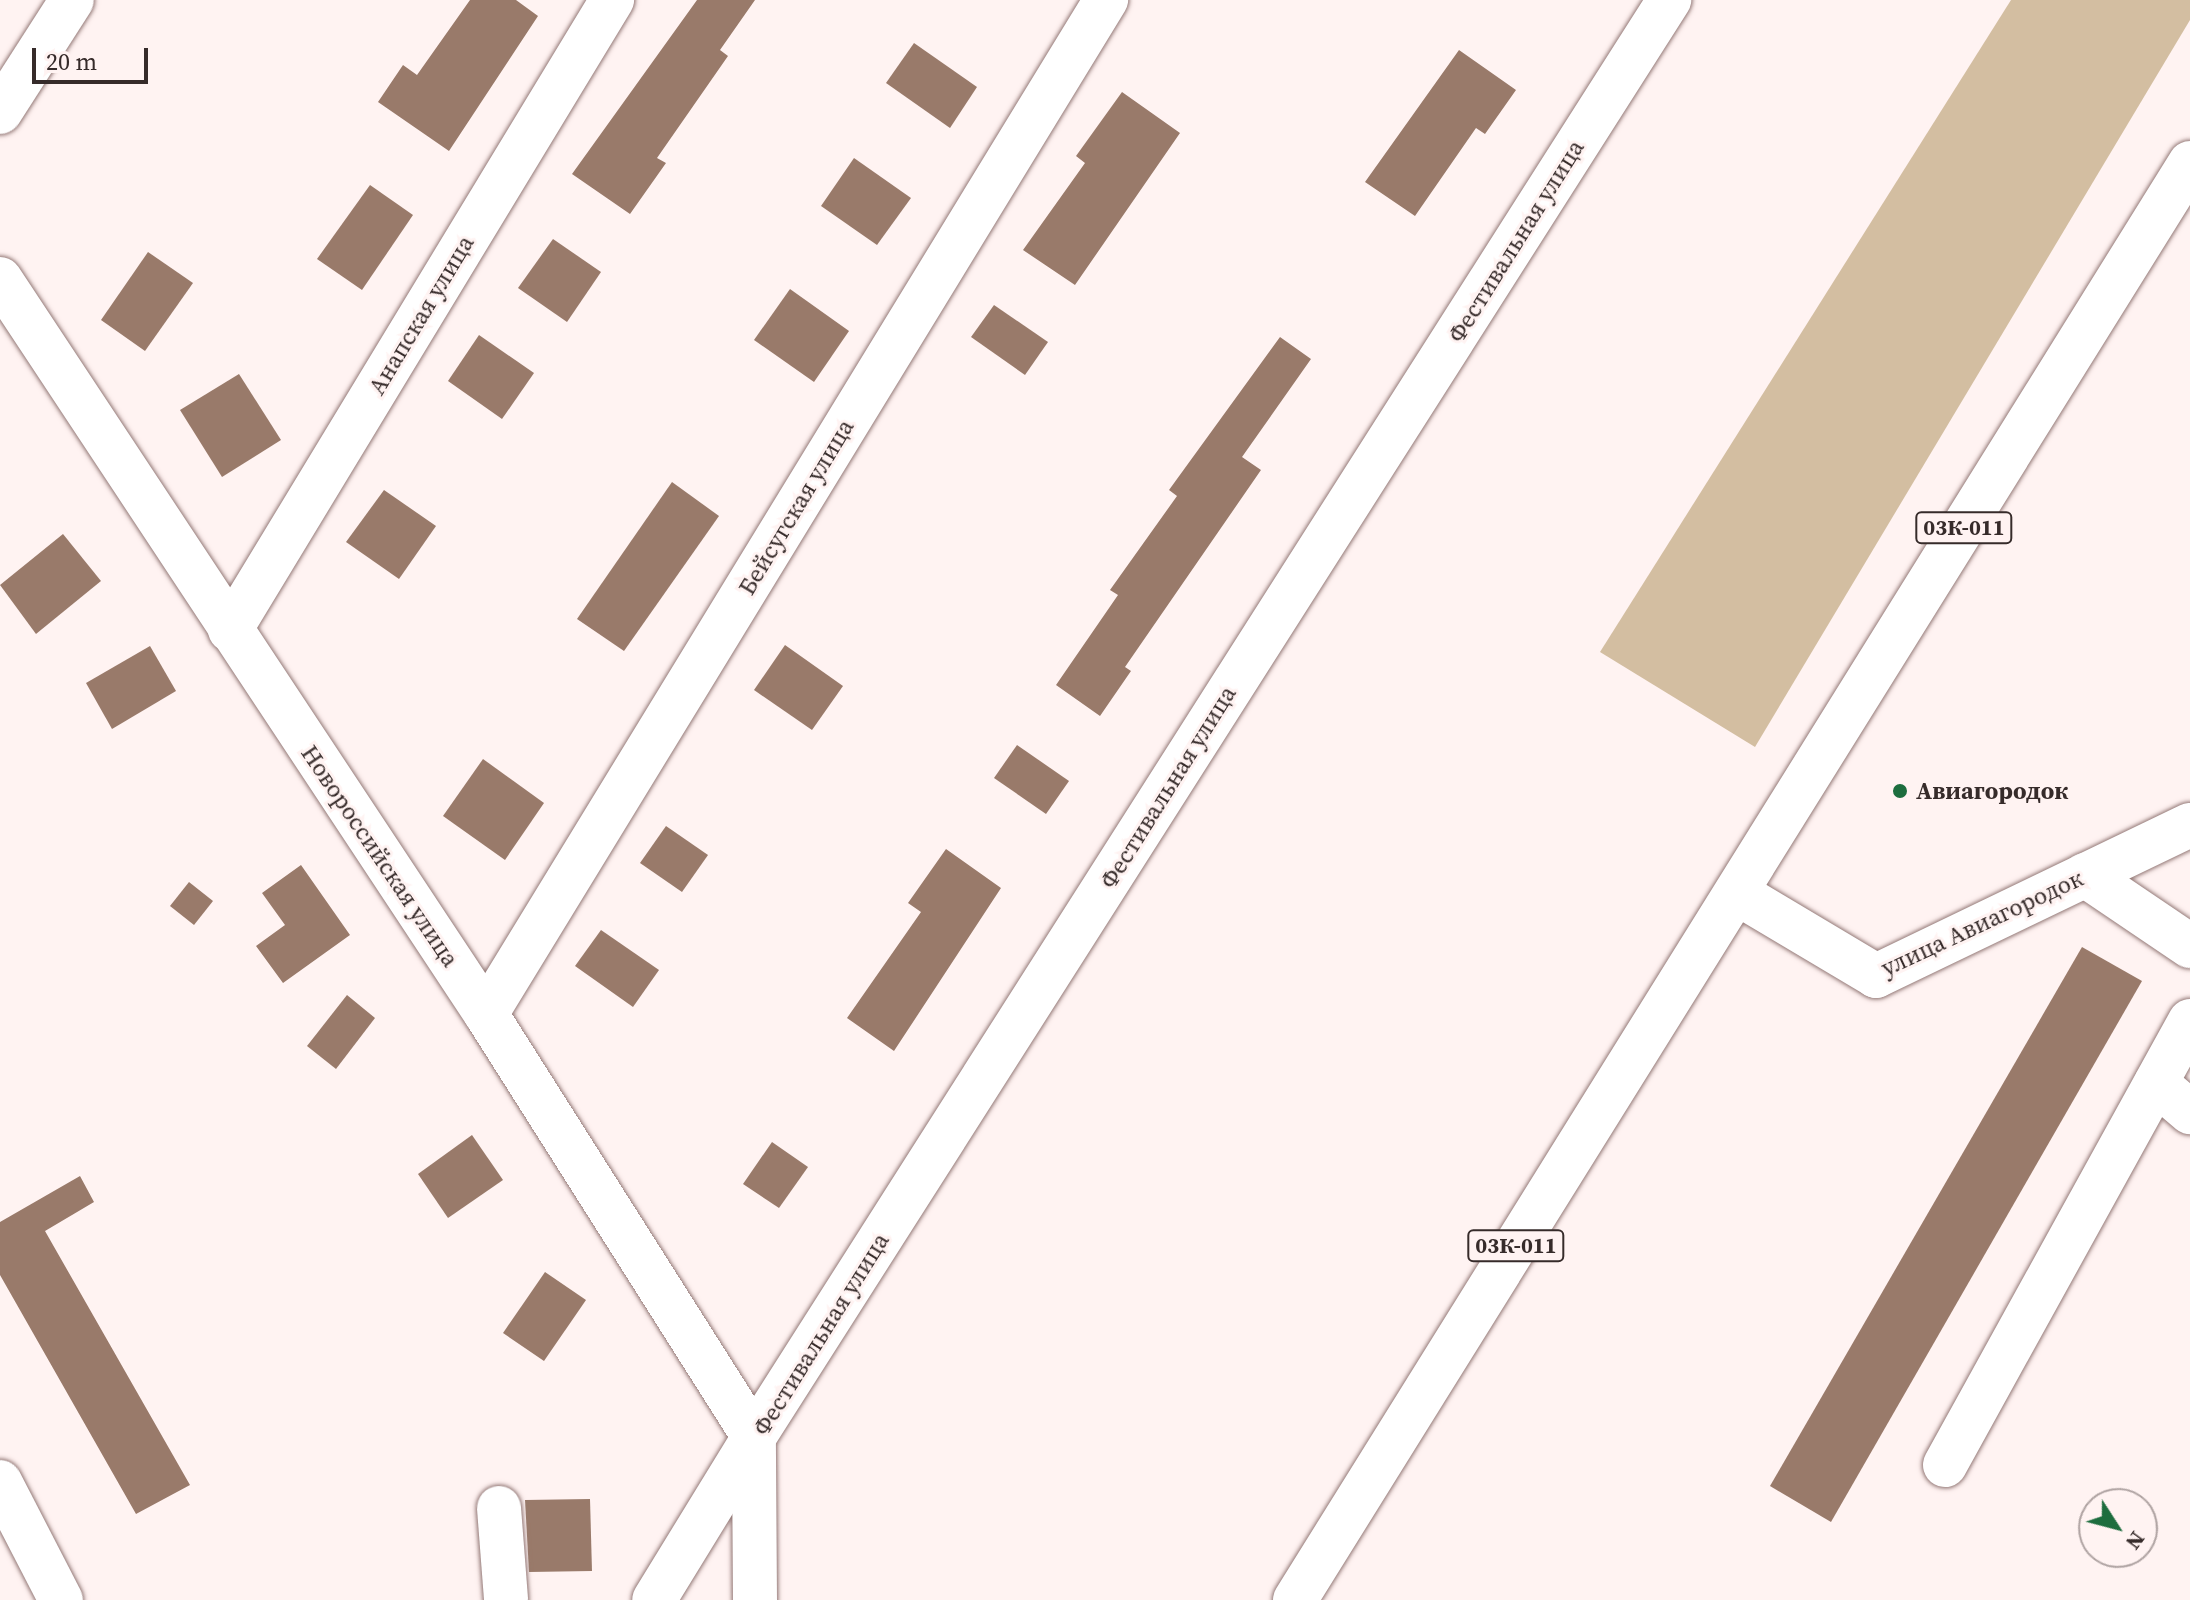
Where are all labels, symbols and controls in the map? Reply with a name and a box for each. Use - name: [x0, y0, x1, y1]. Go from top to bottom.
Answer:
- scale bar: [36, 32, 152, 82]
- text: 20 m: [46, 45, 97, 78]
- street label: Фестивальная улица: [1442, 134, 1590, 348]
- street label: Анапская улица: [362, 230, 480, 400]
- street label: Бейсугская улица: [732, 414, 860, 600]
- road number: 03К-011: [1914, 510, 2014, 546]
- street label: Фестивальная улица: [1094, 680, 1242, 894]
- street label: Новороссийская улица: [295, 740, 465, 972]
- place label: Авиагородок: [1916, 777, 2068, 805]
- marker: Авиагородок: [1891, 782, 1909, 800]
- street label: улица Авиагородок: [1876, 864, 2088, 982]
- street label: Фестивальная улица: [747, 1227, 895, 1441]
- road number: 03К-011: [1466, 1228, 1566, 1264]
- north arrow: [2078, 1488, 2158, 1568]
- text: N: [2119, 1526, 2153, 1556]

